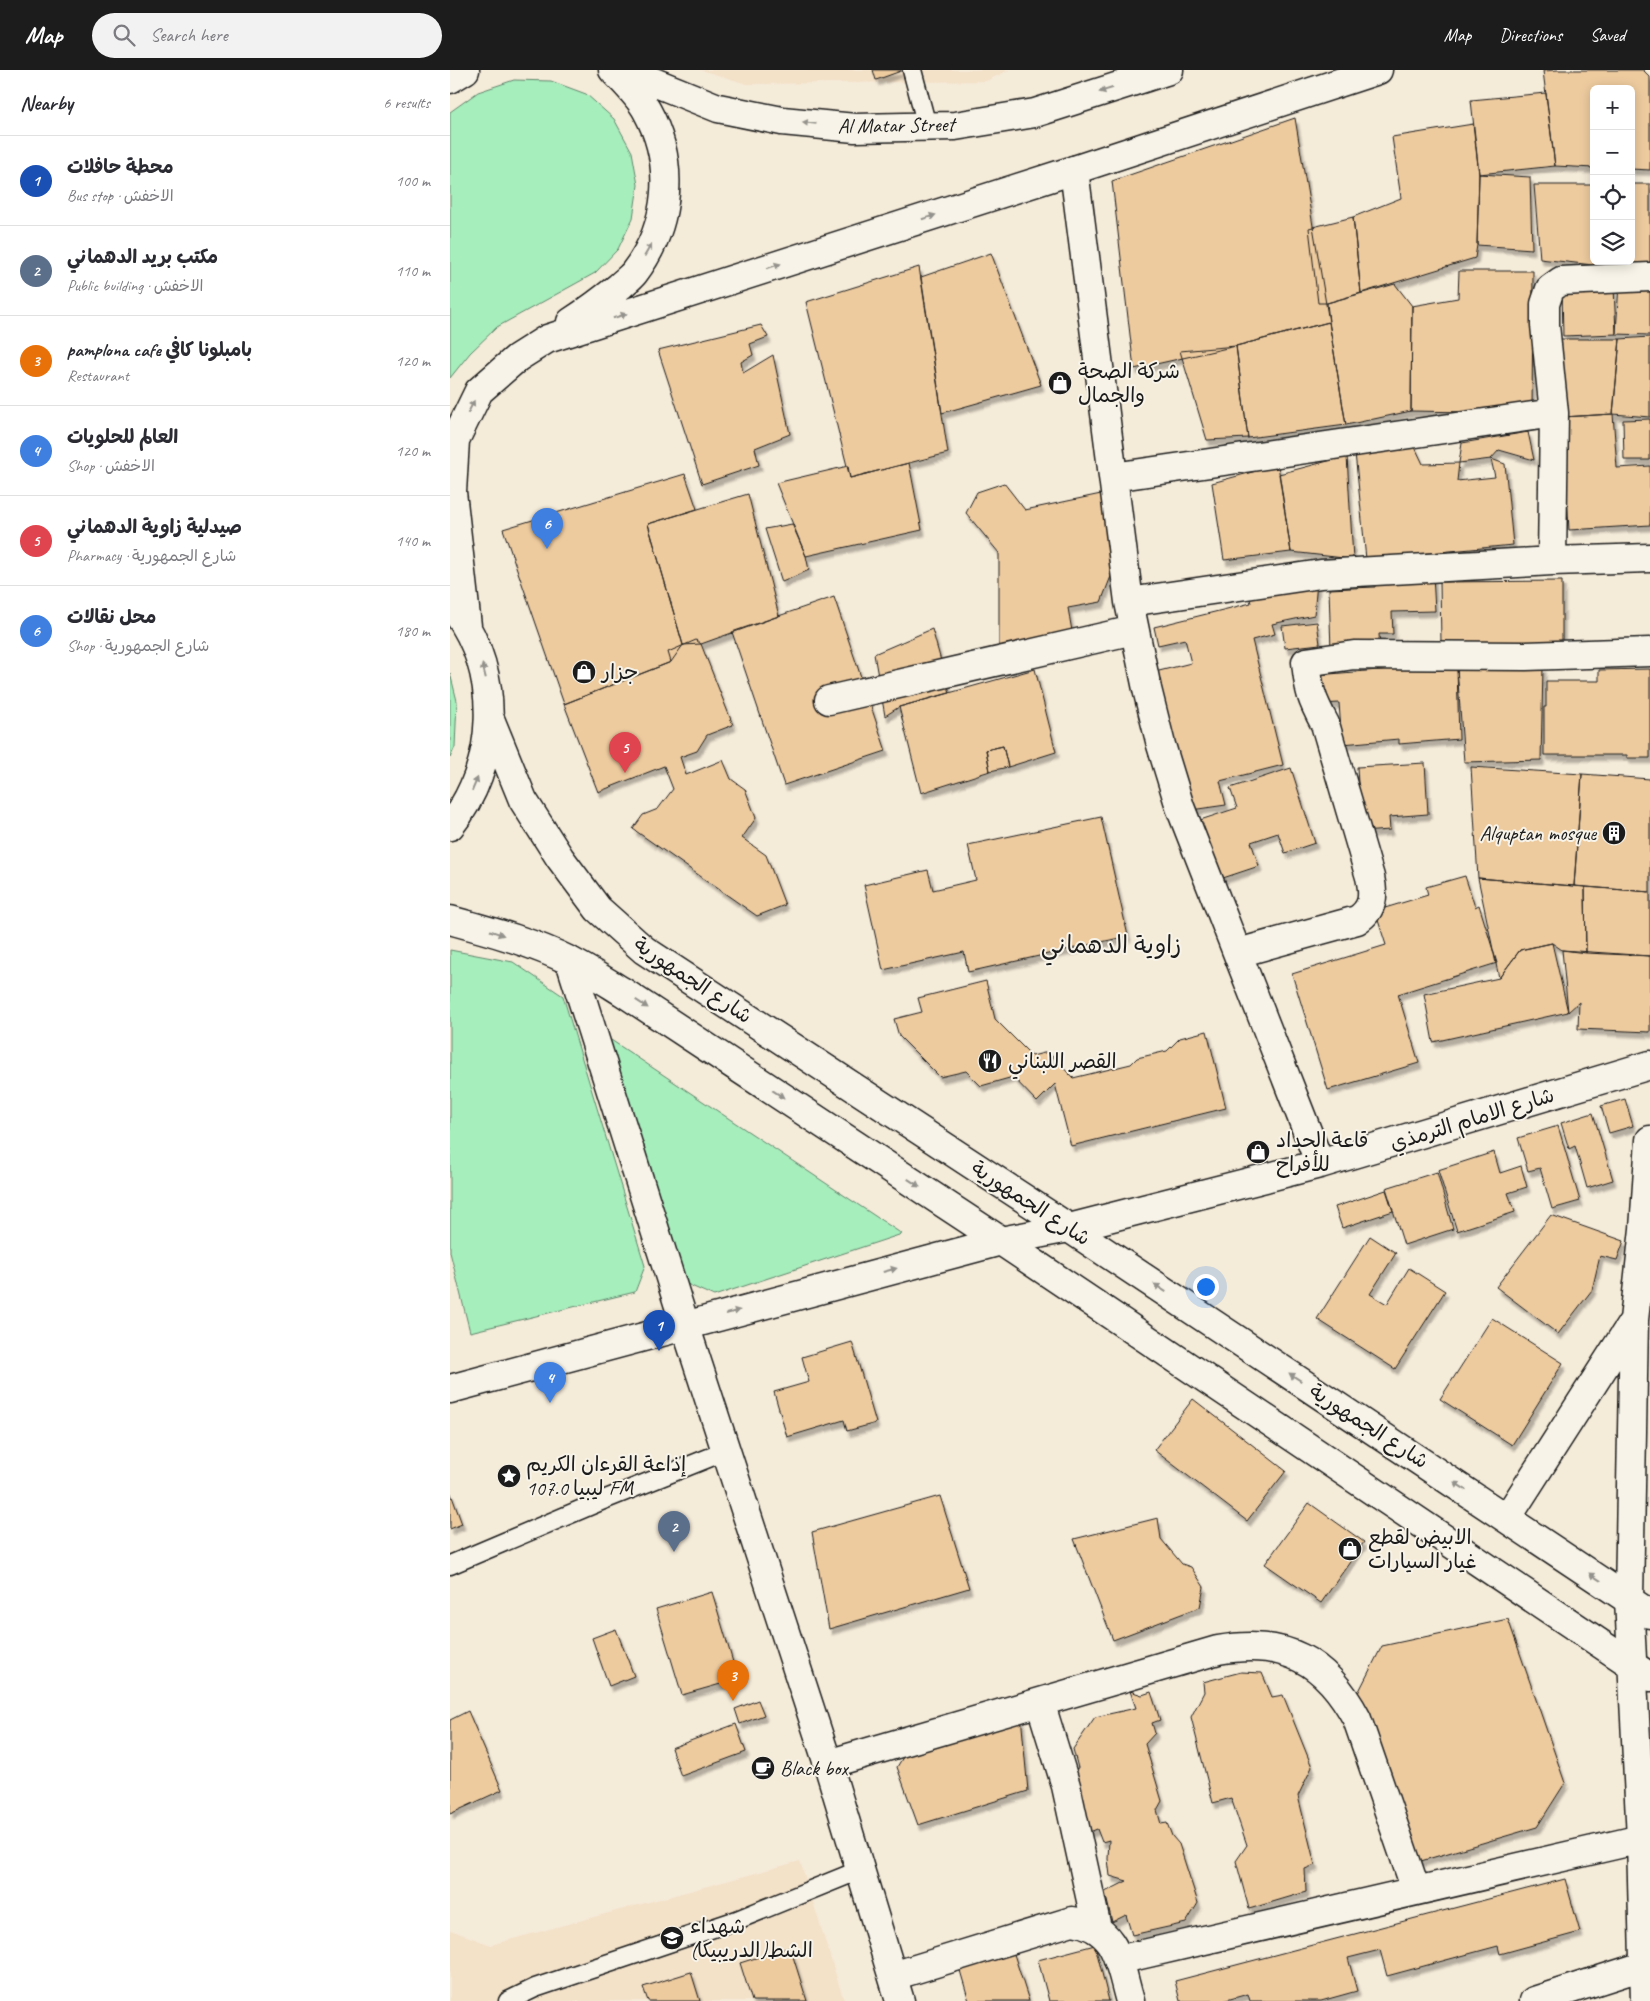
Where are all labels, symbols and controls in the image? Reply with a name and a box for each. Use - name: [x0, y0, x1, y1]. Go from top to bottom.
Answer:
- search box: [92, 13, 442, 58]
- text: Map: [25, 20, 62, 50]
- icon: search: [110, 21, 138, 49]
- text: Search here: [150, 23, 228, 47]
- text: Map: [1444, 24, 1471, 46]
- text: Directions: [1499, 24, 1562, 46]
- text: Saved: [1590, 24, 1625, 46]
- map controls: [1590, 85, 1635, 265]
- button: +: [1590, 85, 1635, 130]
- one-way arrow: [1099, 87, 1114, 95]
- text: Nearby: [20, 90, 73, 116]
- text: 6 results: [383, 93, 430, 113]
- street label: Al Matar Street: [837, 111, 958, 139]
- one-way arrow: [800, 119, 816, 127]
- button: −: [1590, 130, 1635, 175]
- text: محطة حافلات: [67, 155, 174, 179]
- text: 1: [32, 171, 40, 191]
- text: 100 m: [396, 171, 430, 191]
- button: locate: [1590, 175, 1635, 220]
- text: Bus stop · الاخفش: [67, 186, 174, 206]
- one-way arrow: [922, 212, 937, 220]
- button: layers: [1590, 220, 1635, 265]
- one-way arrow: [643, 243, 652, 256]
- text: مكتب بريد الدهماني: [67, 245, 218, 269]
- text: 2: [32, 261, 40, 281]
- text: 110 m: [396, 261, 430, 281]
- one-way arrow: [767, 262, 782, 269]
- text: Public building · الاخفش: [67, 276, 204, 296]
- one-way arrow: [612, 311, 627, 319]
- text: pamplona cafe بامبلونا كافي: [67, 338, 252, 362]
- text: 3: [32, 351, 40, 371]
- text: 120 m: [396, 351, 430, 371]
- place label: شركة الصحة والجمال: [1078, 358, 1180, 408]
- text: Restaurant: [67, 366, 129, 386]
- shop icon: شركة الصحة والجمال: [1047, 370, 1073, 396]
- one-way arrow: [467, 400, 475, 414]
- text: العالم للحلويات: [67, 425, 178, 449]
- text: 4: [32, 441, 40, 461]
- text: 120 m: [396, 441, 430, 461]
- text: Shop · الاخفش: [67, 456, 155, 476]
- pin: 6: [531, 508, 563, 549]
- text: صيدلية زاوية الدهماني: [67, 515, 242, 539]
- text: 5: [33, 531, 39, 551]
- text: 140 m: [396, 531, 430, 551]
- text: Pharmacy · شارع الجمهورية: [67, 546, 236, 566]
- text: محل نقالات: [67, 605, 156, 629]
- text: 6: [32, 621, 40, 641]
- text: 180 m: [396, 621, 430, 641]
- text: Shop · شارع الجمهورية: [67, 636, 209, 656]
- shop icon: جزار: [571, 659, 597, 685]
- place label: جزار: [600, 659, 638, 685]
- one-way arrow: [479, 664, 487, 679]
- pin: 5: [609, 732, 641, 773]
- one-way arrow: [471, 776, 479, 791]
- place label: Alquptan mosque: [1480, 820, 1597, 846]
- building icon: Alquptan mosque: [1601, 820, 1627, 846]
- one-way arrow: [490, 929, 505, 937]
- district label: زاوية الدهماني: [1041, 930, 1181, 966]
- street label: شارع الجمهورية: [628, 931, 757, 1031]
- one-way arrow: [635, 1000, 649, 1009]
- restaurant icon: القصر اللبناني: [977, 1048, 1003, 1074]
- place label: القصر اللبناني: [1008, 1048, 1117, 1080]
- street label: شارع الامام الترمذي: [1387, 1082, 1558, 1159]
- one-way arrow: [771, 1089, 784, 1098]
- place label: قاعة الحداد للأفراح: [1276, 1127, 1368, 1178]
- shop icon: قاعة الحداد للأفراح: [1245, 1139, 1271, 1165]
- street label: شارع الجمهورية: [965, 1155, 1096, 1253]
- one-way arrow: [907, 1178, 920, 1188]
- one-way arrow: [882, 1266, 897, 1274]
- your location: [1193, 1274, 1219, 1300]
- one-way arrow: [1153, 1283, 1166, 1293]
- one-way arrow: [725, 1308, 740, 1316]
- pin: 1: [643, 1310, 675, 1351]
- pin: 4: [534, 1362, 566, 1403]
- one-way arrow: [1289, 1373, 1302, 1382]
- street label: شارع الجمهورية: [1303, 1378, 1434, 1476]
- place label: إذاعة القرءان الكريم ليبيا 107.0 FM: [526, 1451, 686, 1501]
- place icon: إذاعة القرءان الكريم ليبيا 107.0 FM: [496, 1463, 522, 1489]
- one-way arrow: [1453, 1482, 1467, 1491]
- pin: 2: [658, 1511, 690, 1552]
- place label: الابيض لقطع غيار السيارات: [1368, 1524, 1477, 1574]
- shop icon: الابيض لقطع غيار السيارات: [1337, 1536, 1363, 1562]
- one-way arrow: [1588, 1572, 1602, 1581]
- pin: 3: [717, 1660, 749, 1701]
- cafe icon: Black box: [750, 1755, 776, 1781]
- place label: Black box: [780, 1755, 850, 1781]
- place label: شهداء الشط(الدريبيكا): [690, 1913, 813, 1963]
- school or university icon: شهداء الشط(الدريبيكا): [659, 1925, 685, 1951]

